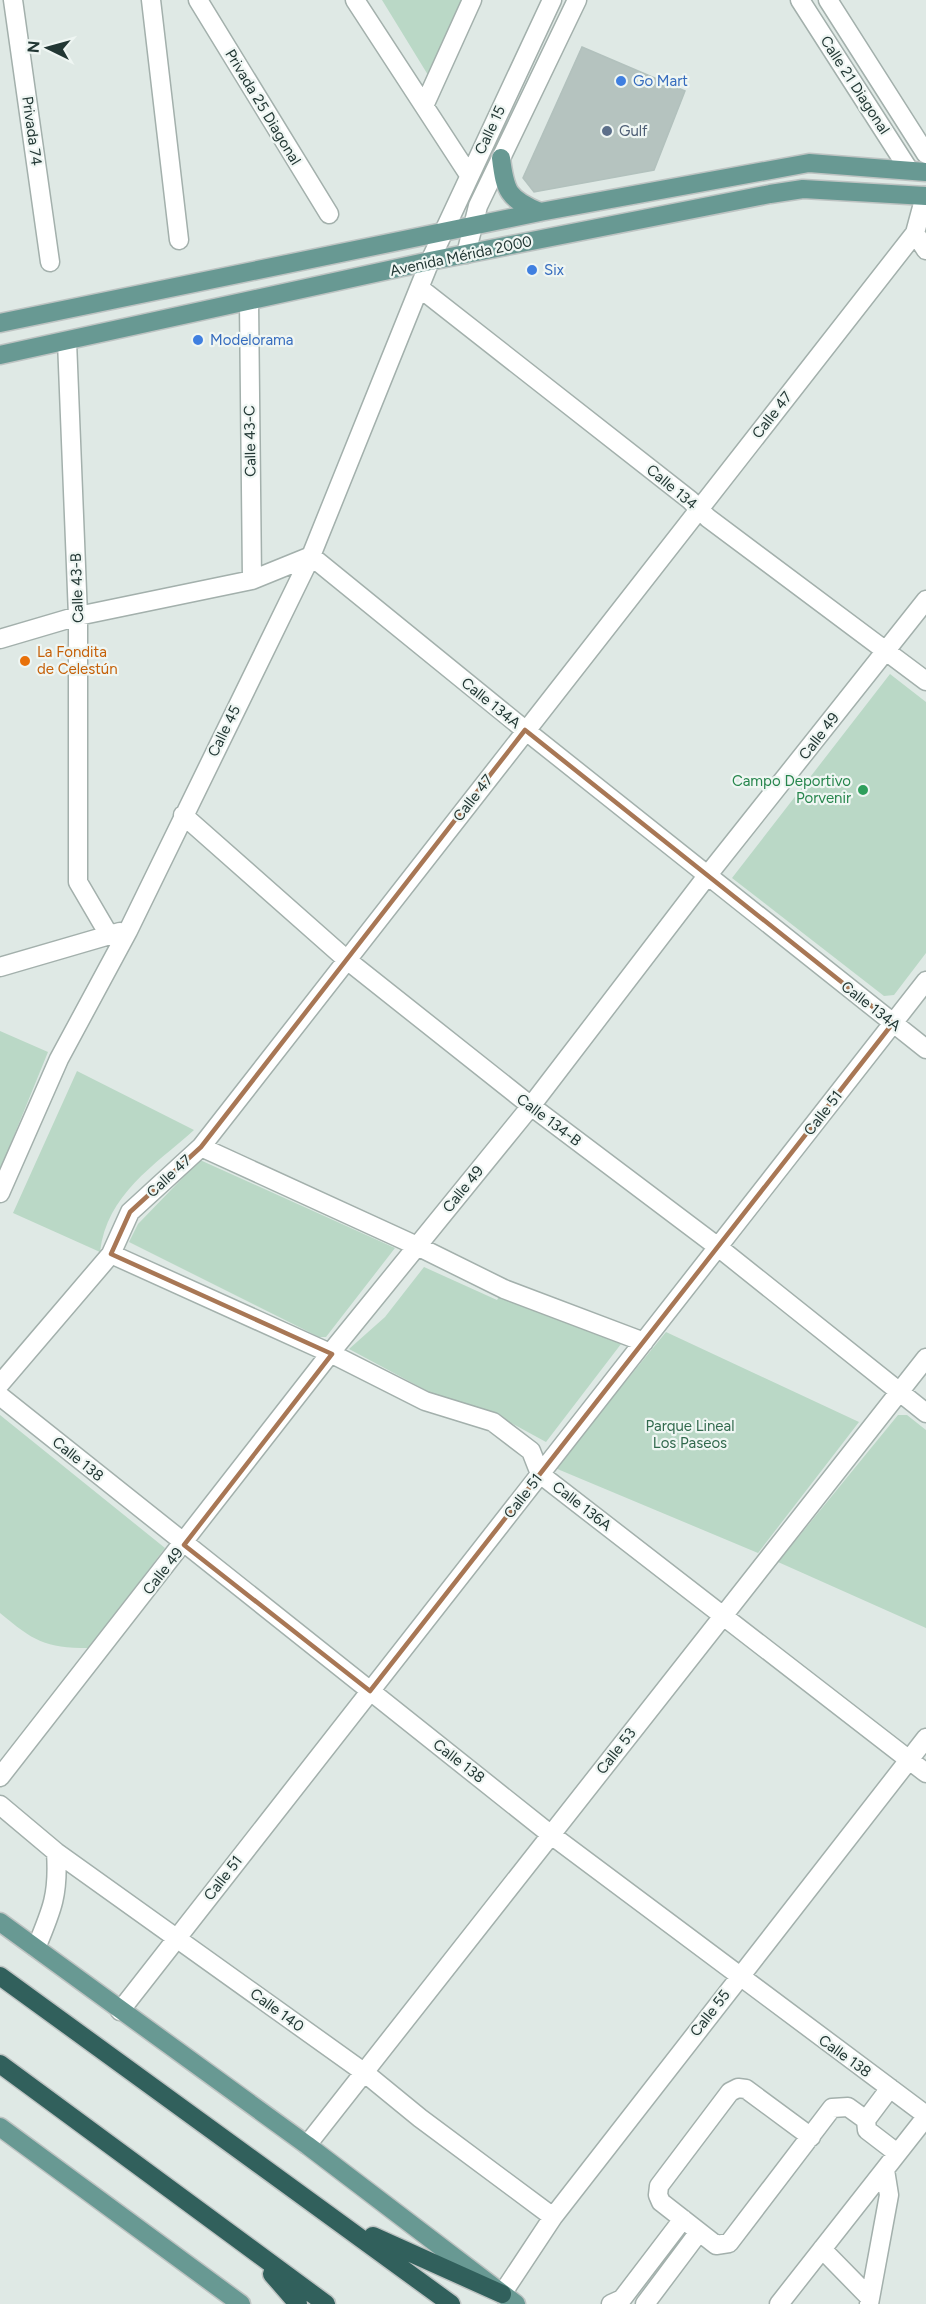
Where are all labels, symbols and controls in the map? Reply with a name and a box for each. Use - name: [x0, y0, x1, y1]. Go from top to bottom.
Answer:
- north arrow: [18, 18, 78, 78]
- street label: Calle 21 Diagonal: [817, 32, 893, 138]
- text: N: [24, 40, 44, 54]
- street label: Privada 25 Diagonal: [221, 46, 305, 168]
- place label: Go Mart: [633, 72, 688, 90]
- marker: Go Mart: [614, 74, 628, 88]
- street label: Privada 74: [18, 95, 46, 167]
- street label: Calle 15: [471, 103, 509, 157]
- place label: Gulf: [619, 122, 648, 140]
- marker: Gulf: [600, 124, 614, 138]
- street label: Avenida Mérida 2000: [388, 232, 534, 280]
- place label: Six: [544, 261, 564, 279]
- marker: Six: [525, 263, 539, 277]
- place label: Modelorama: [210, 331, 294, 349]
- marker: Modelorama: [191, 333, 205, 347]
- street label: Calle 47: [748, 388, 796, 442]
- street label: Calle 43-C: [240, 405, 260, 477]
- street label: Calle 134: [643, 461, 701, 513]
- street label: Calle 43-B: [67, 553, 87, 623]
- place label: La Fondita de Celestún: [37, 643, 118, 678]
- marker: La Fondita de Celestún: [18, 654, 32, 668]
- street label: Calle 134A: [458, 674, 524, 732]
- street label: Calle 45: [204, 702, 244, 760]
- street label: Calle 49: [795, 709, 843, 763]
- street label: Calle 47: [449, 771, 497, 825]
- place label: Campo Deportivo Porvenir: [732, 772, 851, 807]
- marker: Campo Deportivo Porvenir: [856, 783, 870, 797]
- street label: Calle 134A: [838, 977, 904, 1035]
- street label: Calle 51: [800, 1087, 846, 1139]
- street label: Calle 134-B: [513, 1090, 585, 1150]
- street label: Calle 47: [143, 1151, 195, 1201]
- street label: Calle 49: [439, 1162, 487, 1216]
- park label: Parque Lineal Los Paseos: [646, 1417, 734, 1452]
- street label: Calle 138: [49, 1433, 107, 1485]
- street label: Calle 51: [500, 1470, 546, 1522]
- street label: Calle 136A: [549, 1477, 615, 1535]
- street label: Calle 49: [139, 1544, 187, 1598]
- street label: Calle 53: [592, 1724, 640, 1778]
- street label: Calle 138: [430, 1735, 488, 1787]
- street label: Calle 51: [200, 1852, 246, 1904]
- street label: Calle 140: [247, 1984, 307, 2036]
- street label: Calle 55: [686, 1986, 734, 2040]
- street label: Calle 138: [815, 2031, 875, 2081]

